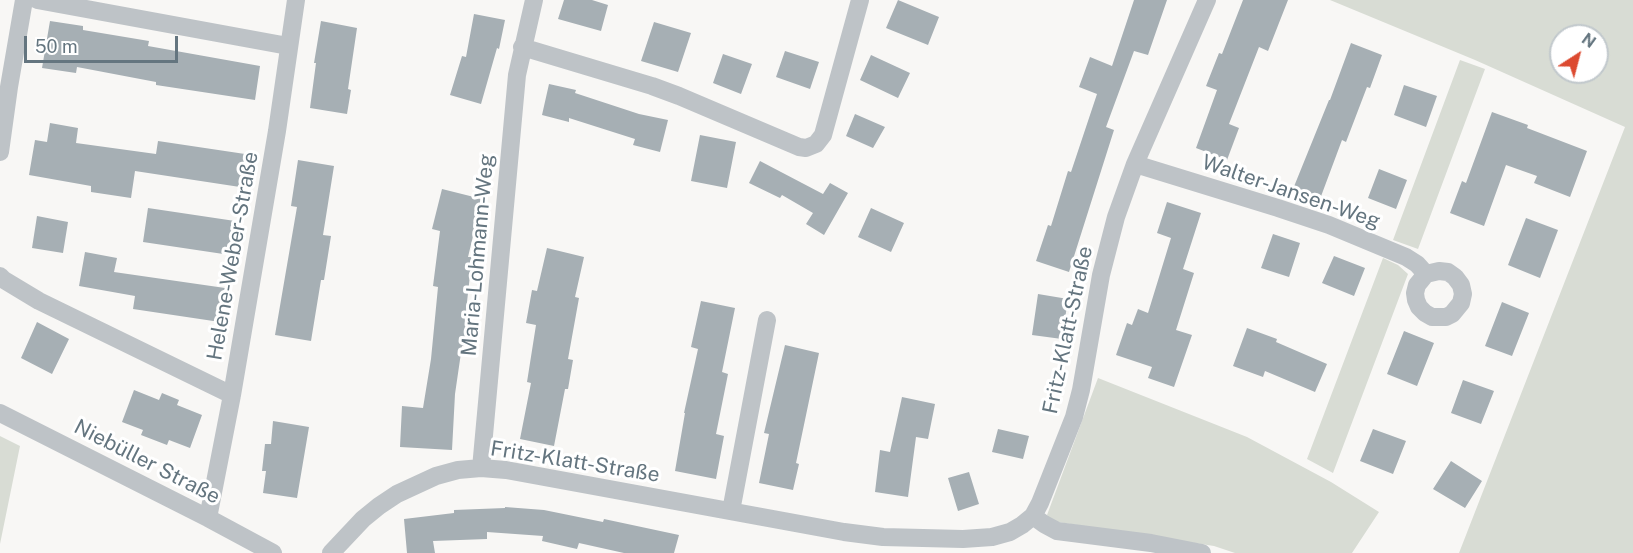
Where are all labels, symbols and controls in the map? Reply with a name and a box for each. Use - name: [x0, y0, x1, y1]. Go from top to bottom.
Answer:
- scale bar: [27, 24, 182, 62]
- north arrow: [1549, 24, 1609, 84]
- text: N: [1578, 29, 1599, 52]
- text: 50 m: [35, 36, 78, 57]
- street label: Helene-Weber-Straße: [202, 150, 264, 362]
- street label: Walter-Jansen-Weg: [1198, 150, 1384, 234]
- street label: Maria-Lohmann-Weg: [457, 153, 499, 357]
- street label: Fritz-Klatt-Straße: [1038, 244, 1098, 416]
- street label: Niebüller Straße: [70, 414, 224, 510]
- street label: Fritz-Klatt-Straße: [489, 436, 661, 488]

